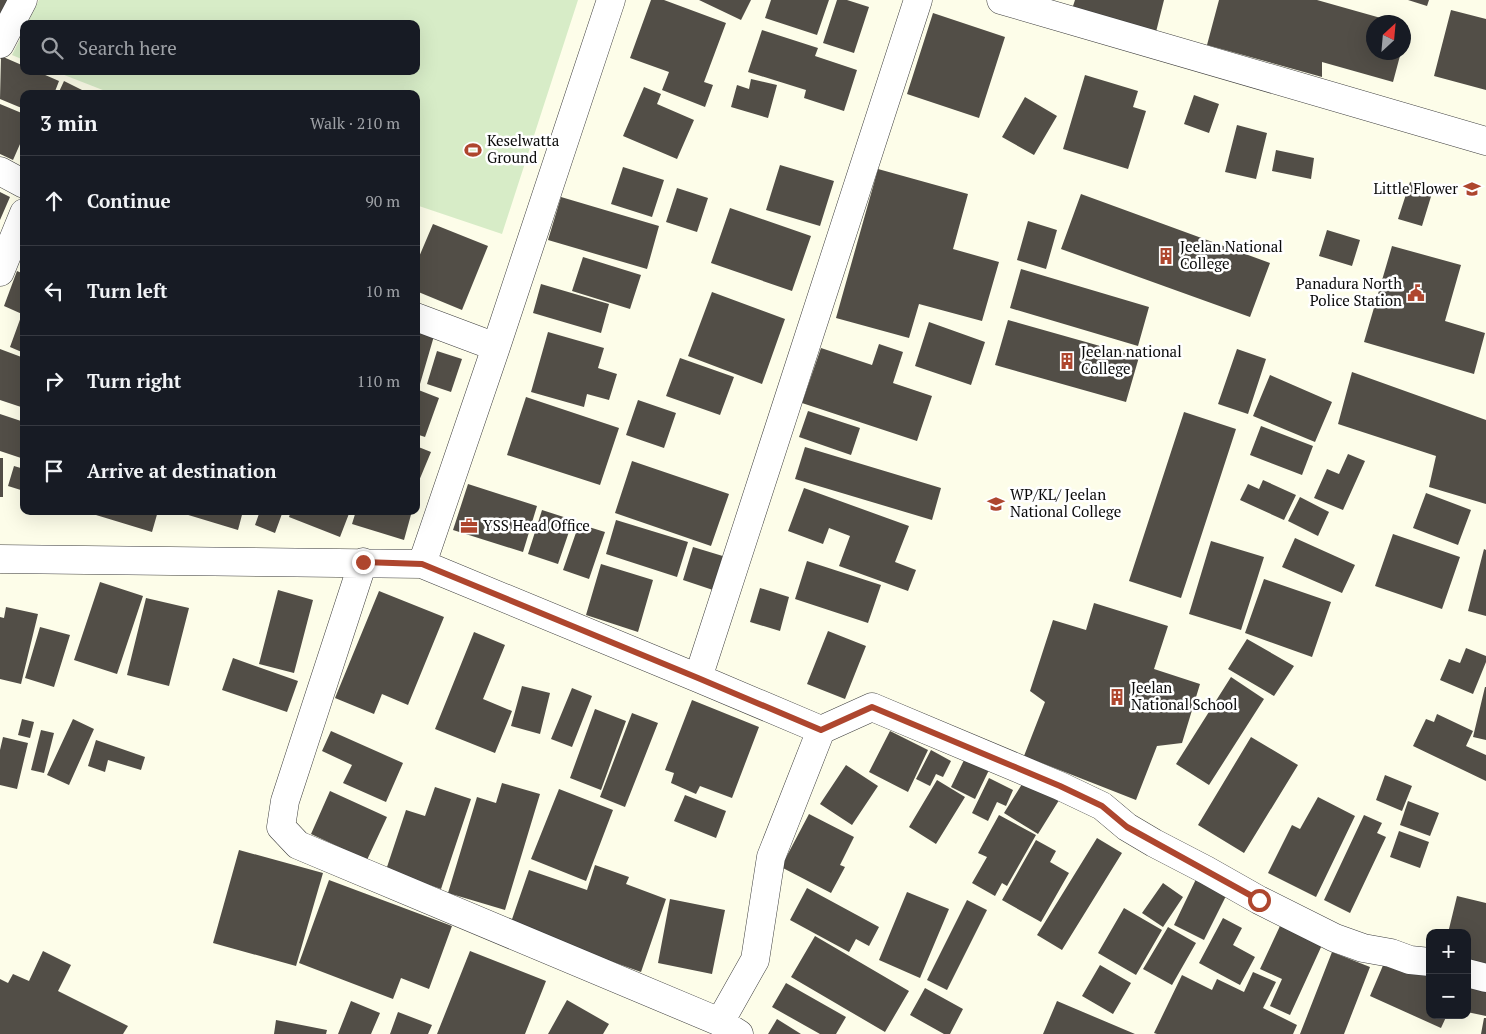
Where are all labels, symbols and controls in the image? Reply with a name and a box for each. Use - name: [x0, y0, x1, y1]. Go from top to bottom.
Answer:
- north arrow: [1366, 15, 1411, 60]
- search box: [20, 20, 420, 75]
- icon: search: [38, 34, 66, 62]
- text: Search here: [78, 35, 177, 60]
- text: 3 min: [40, 109, 97, 137]
- text: Walk · 210 m: [310, 112, 400, 134]
- place label: Keselwatta Ground: [487, 130, 560, 167]
- sports icon: Keselwatta Ground: [463, 140, 483, 160]
- place label: Little Flower: [1374, 178, 1458, 198]
- school or university icon: Little Flower: [1462, 179, 1482, 199]
- icon: ahead: [40, 187, 68, 215]
- text: Continue: [87, 188, 171, 213]
- text: 90 m: [365, 190, 400, 212]
- place label: Jeelan National College: [1180, 236, 1283, 273]
- building icon: Jeelan National College: [1156, 246, 1176, 266]
- place label: Panadura North Police Station: [1296, 273, 1402, 310]
- icon: left: [40, 277, 68, 305]
- text: Turn left: [87, 278, 168, 303]
- text: 10 m: [365, 280, 400, 302]
- public building icon: Panadura North Police Station: [1406, 283, 1426, 303]
- place label: Jeelan national College: [1081, 341, 1182, 378]
- building icon: Jeelan national College: [1057, 351, 1077, 371]
- icon: right: [40, 367, 68, 395]
- text: Turn right: [87, 368, 181, 393]
- text: 110 m: [357, 370, 400, 392]
- icon: arrive: [40, 457, 68, 485]
- text: Arrive at destination: [87, 458, 276, 483]
- place label: WP/KL/ Jeelan National College: [1010, 484, 1121, 521]
- school or university icon: WP/KL/ Jeelan National College: [986, 494, 1006, 514]
- place label: YSS Head Office: [483, 515, 590, 535]
- office icon: YSS Head Office: [459, 516, 479, 536]
- route end: [352, 551, 375, 574]
- place label: Jeelan National School: [1131, 677, 1238, 714]
- building icon: Jeelan National School: [1107, 687, 1127, 707]
- route start: [1248, 889, 1271, 912]
- map controls: [1426, 929, 1471, 1019]
- button: +: [1426, 929, 1471, 974]
- button: −: [1426, 974, 1471, 1019]

